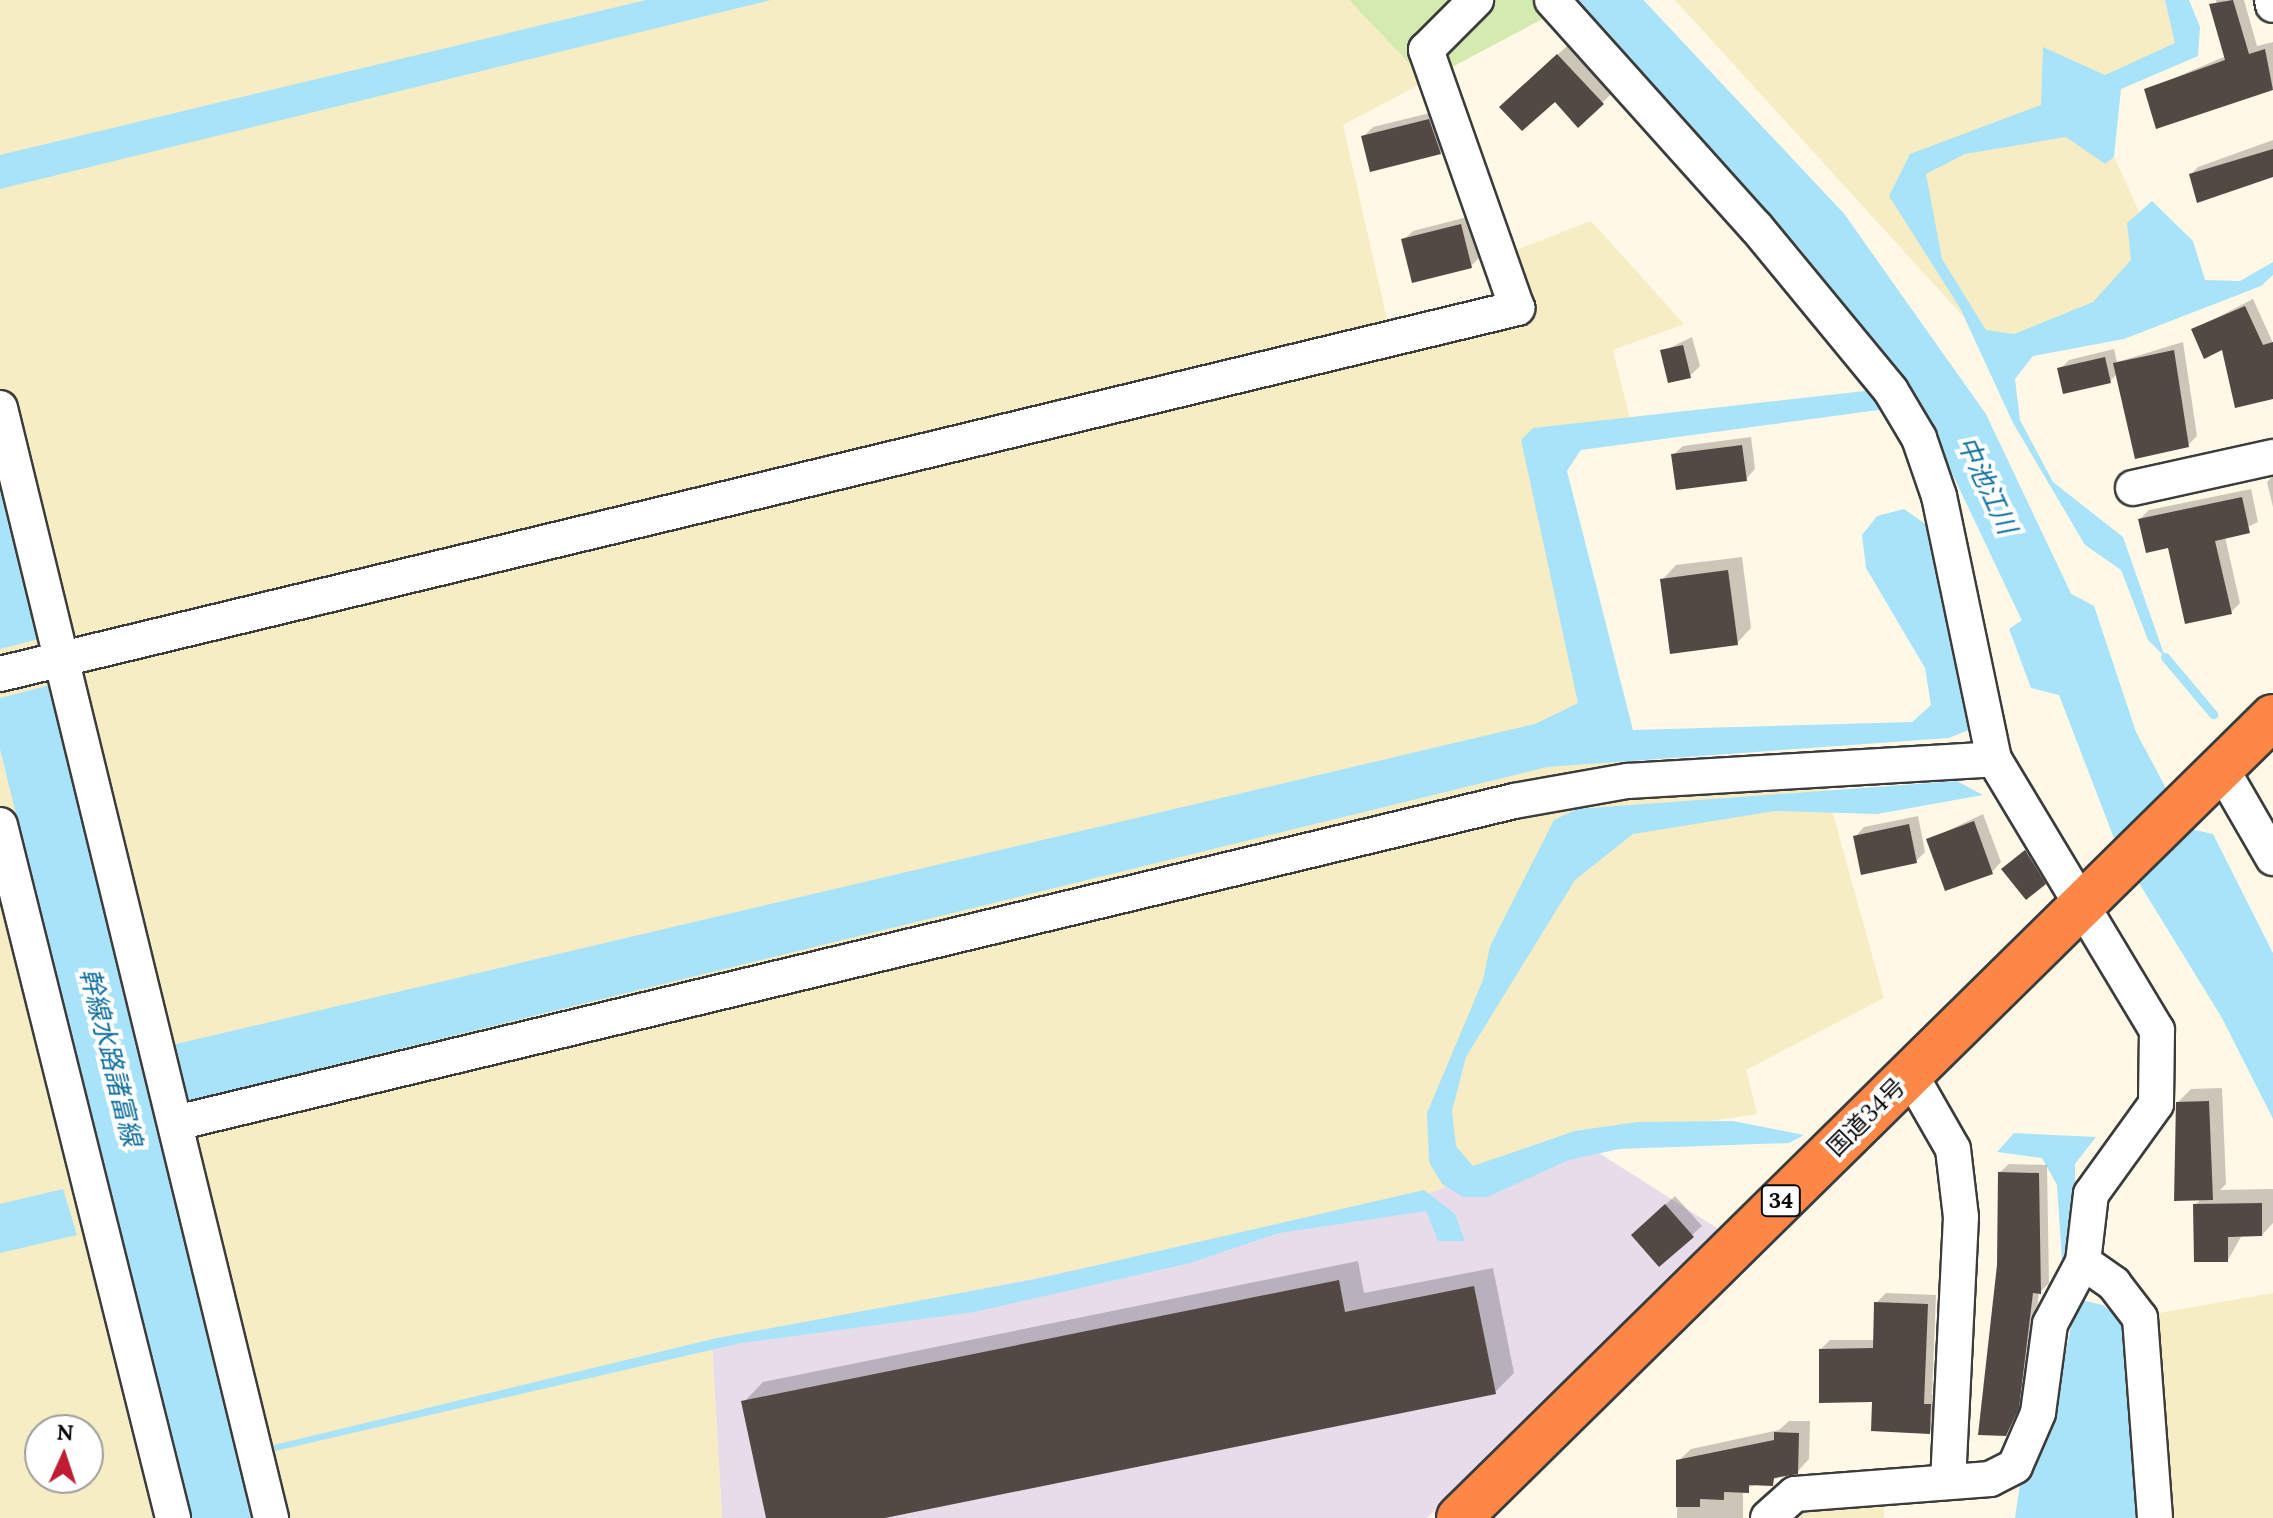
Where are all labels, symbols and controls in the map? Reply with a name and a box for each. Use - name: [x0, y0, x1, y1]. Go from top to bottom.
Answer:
- water label: 中池江川: [1951, 431, 2023, 539]
- water label: 幹線水路諸富線: [74, 965, 148, 1149]
- street label: 国道34号: [1821, 1072, 1911, 1162]
- road number: 34: [1759, 1183, 1803, 1219]
- north arrow: [24, 1414, 104, 1494]
- text: N: [56, 1418, 74, 1446]

